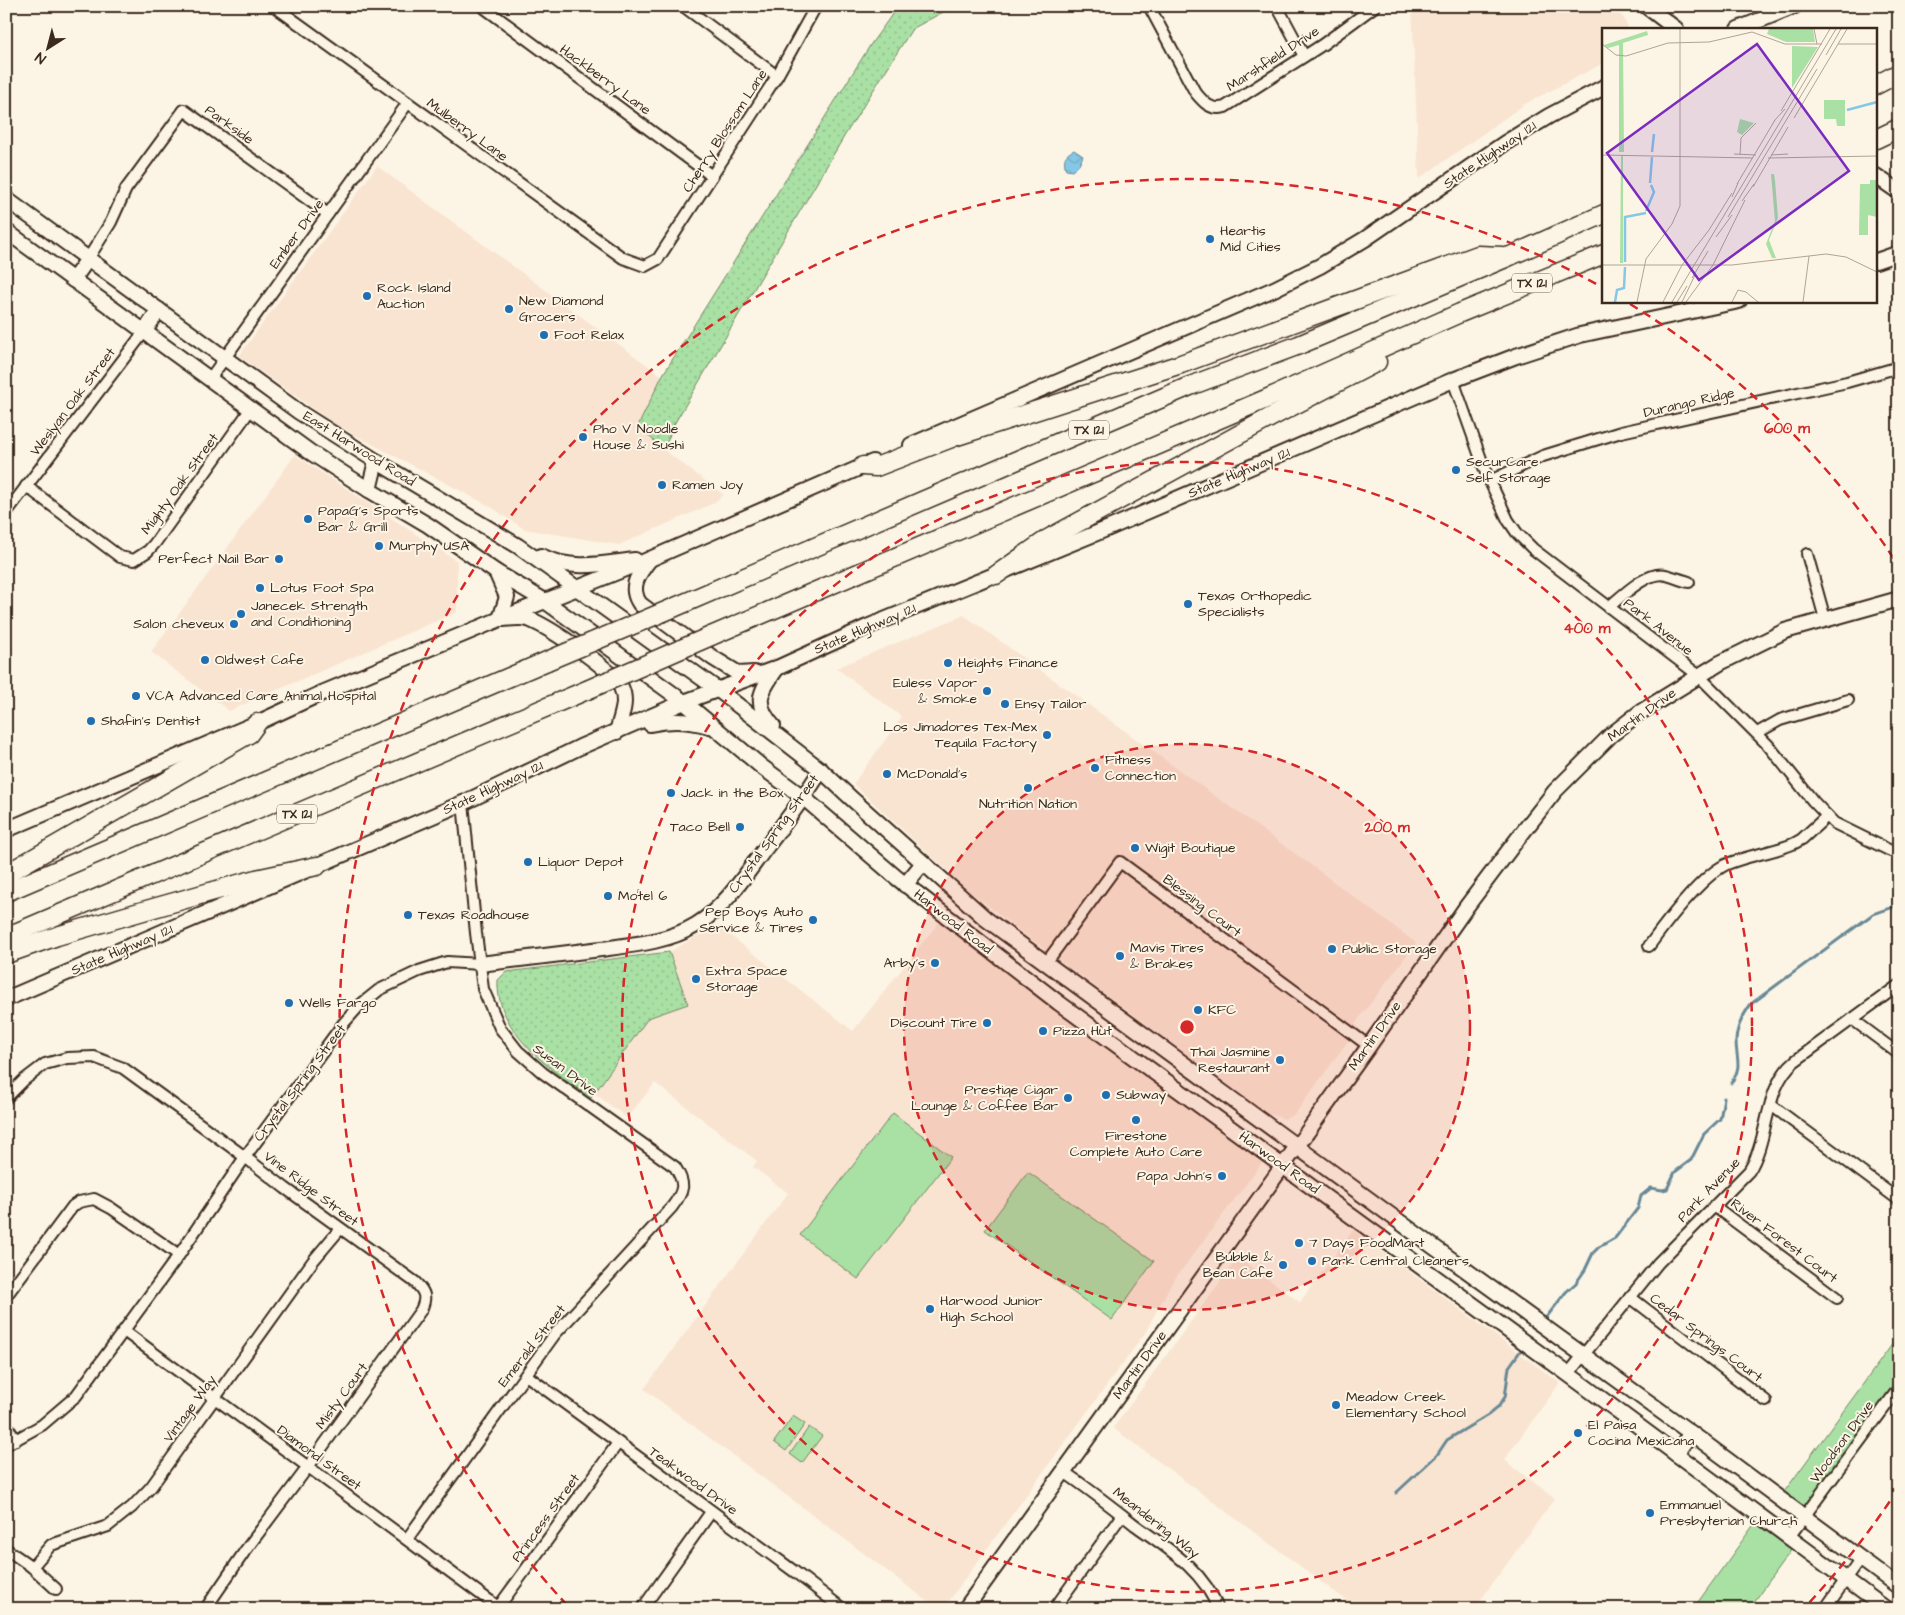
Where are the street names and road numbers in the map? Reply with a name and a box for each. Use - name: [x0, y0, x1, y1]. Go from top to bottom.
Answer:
- street label: Marshfield Drive: [1223, 21, 1324, 97]
- street label: Hackberry Lane: [555, 40, 655, 120]
- street label: Cherry Blossom Lane: [678, 65, 773, 196]
- street label: Mulberry Lane: [422, 94, 512, 167]
- street label: Parkside: [200, 100, 258, 150]
- street label: State Highway 121: [1439, 116, 1541, 194]
- street label: Ember Drive: [265, 195, 329, 273]
- road number: TX 121: [1512, 274, 1552, 292]
- street label: Weslyan Oak Street: [26, 343, 121, 460]
- street label: Durango Ridge: [1642, 383, 1737, 423]
- street label: East Harwood Road: [299, 406, 419, 492]
- road number: TX 121: [1069, 420, 1109, 440]
- street label: Mighty Oak Street: [136, 429, 224, 539]
- street label: State Highway 121: [1185, 442, 1293, 503]
- street label: Park Avenue: [1619, 593, 1697, 661]
- street label: State Highway 121: [811, 598, 919, 659]
- street label: Martin Drive: [1604, 683, 1681, 747]
- street label: State Highway 121: [440, 756, 547, 820]
- street label: Crystal Spring Street: [724, 770, 824, 898]
- road number: TX 121: [277, 804, 317, 824]
- street label: Blessing Court: [1158, 870, 1246, 942]
- street label: Harwood Road: [909, 885, 997, 959]
- street label: State Highway 121: [68, 919, 176, 980]
- street label: Martin Drive: [1344, 997, 1407, 1075]
- street label: Crystal Spring Street: [249, 1020, 351, 1146]
- street label: Susan Drive: [528, 1039, 602, 1101]
- street label: Harwood Road: [1235, 1127, 1323, 1199]
- street label: Vine Ridge Street: [259, 1147, 363, 1231]
- street label: Park Avenue: [1673, 1153, 1745, 1227]
- street label: River Forest Court: [1726, 1194, 1842, 1288]
- street label: Cedar Springs Court: [1645, 1289, 1767, 1387]
- street label: Emerald Street: [493, 1300, 571, 1391]
- street label: Martin Drive: [1108, 1326, 1172, 1403]
- street label: Misty Court: [311, 1358, 373, 1433]
- street label: Vintage Way: [159, 1371, 222, 1447]
- street label: Woodson Drive: [1805, 1396, 1879, 1487]
- street label: Diamond Street: [273, 1420, 366, 1496]
- street label: Teakwood Drive: [644, 1442, 742, 1520]
- street label: Princess Street: [507, 1469, 585, 1566]
- street label: Meandering Way: [1108, 1483, 1204, 1564]

